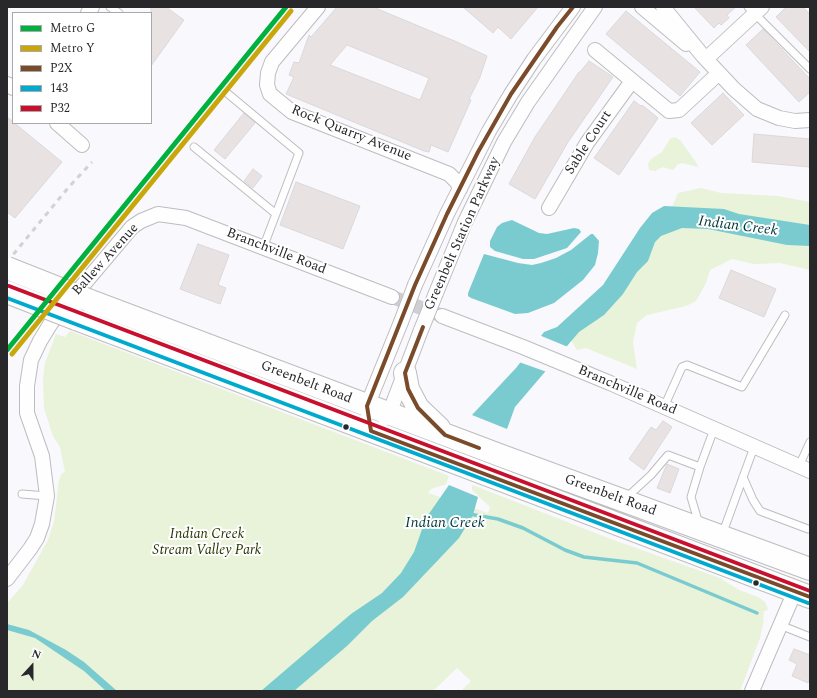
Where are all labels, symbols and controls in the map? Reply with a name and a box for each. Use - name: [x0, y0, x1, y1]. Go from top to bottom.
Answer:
- legend: [12, 12, 152, 124]
- text: Metro G: [50, 19, 95, 38]
- text: Metro Y: [50, 39, 95, 58]
- text: P2X: [50, 59, 73, 78]
- text: 143: [50, 79, 68, 98]
- text: P32: [50, 99, 70, 118]
- street label: Rock Quarry Avenue: [288, 102, 414, 166]
- street label: Sable Court: [562, 108, 616, 178]
- street label: Greenbelt Station Parkway: [422, 155, 504, 313]
- water label: Indian Creek: [697, 213, 779, 241]
- street label: Ballew Avenue: [69, 220, 143, 300]
- street label: Branchville Road: [224, 225, 328, 279]
- street label: Greenbelt Road: [258, 358, 354, 408]
- street label: Branchville Road: [575, 363, 679, 419]
- unlabelled marker: [341, 422, 351, 432]
- street label: Greenbelt Road: [562, 472, 658, 520]
- water label: Indian Creek: [405, 515, 485, 533]
- park label: Indian Creek Stream Valley Park: [153, 527, 261, 560]
- unlabelled marker: [751, 578, 761, 588]
- text: N: [29, 645, 44, 664]
- north arrow: [12, 646, 52, 686]

